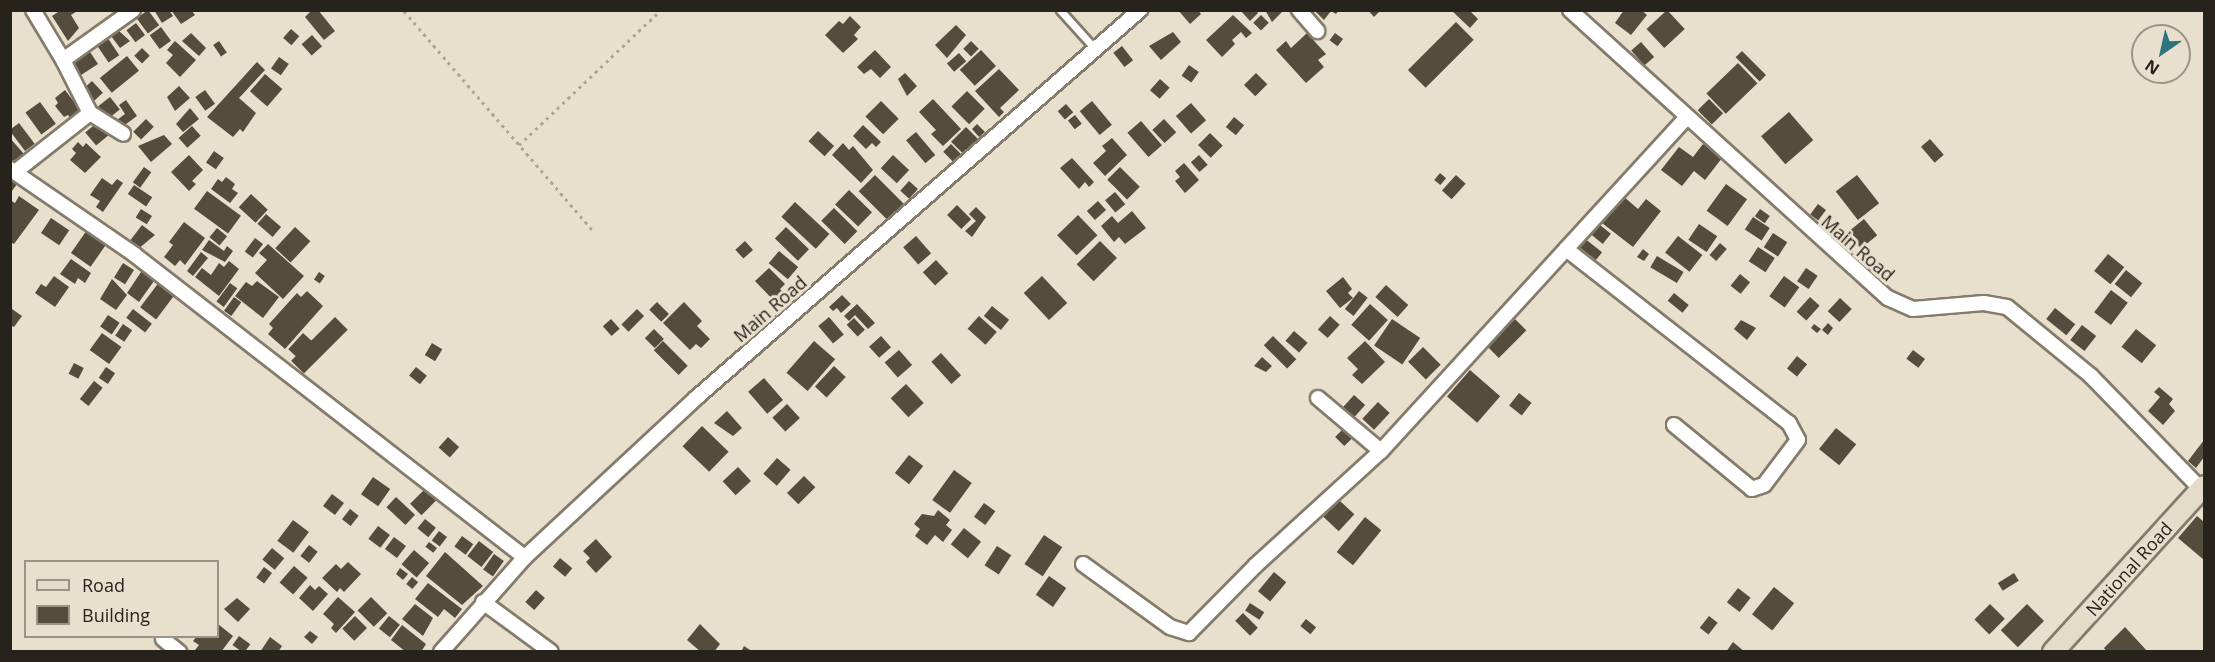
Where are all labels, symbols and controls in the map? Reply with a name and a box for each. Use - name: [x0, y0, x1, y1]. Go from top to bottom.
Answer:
- north arrow: [2131, 24, 2191, 84]
- text: N: [2141, 55, 2164, 80]
- street label: Main Road: [1817, 211, 1899, 285]
- street label: Main Road: [729, 272, 811, 346]
- street label: National Road: [2081, 518, 2177, 620]
- legend: [24, 560, 219, 638]
- text: Road: [82, 573, 125, 597]
- text: Building: [82, 603, 150, 627]

